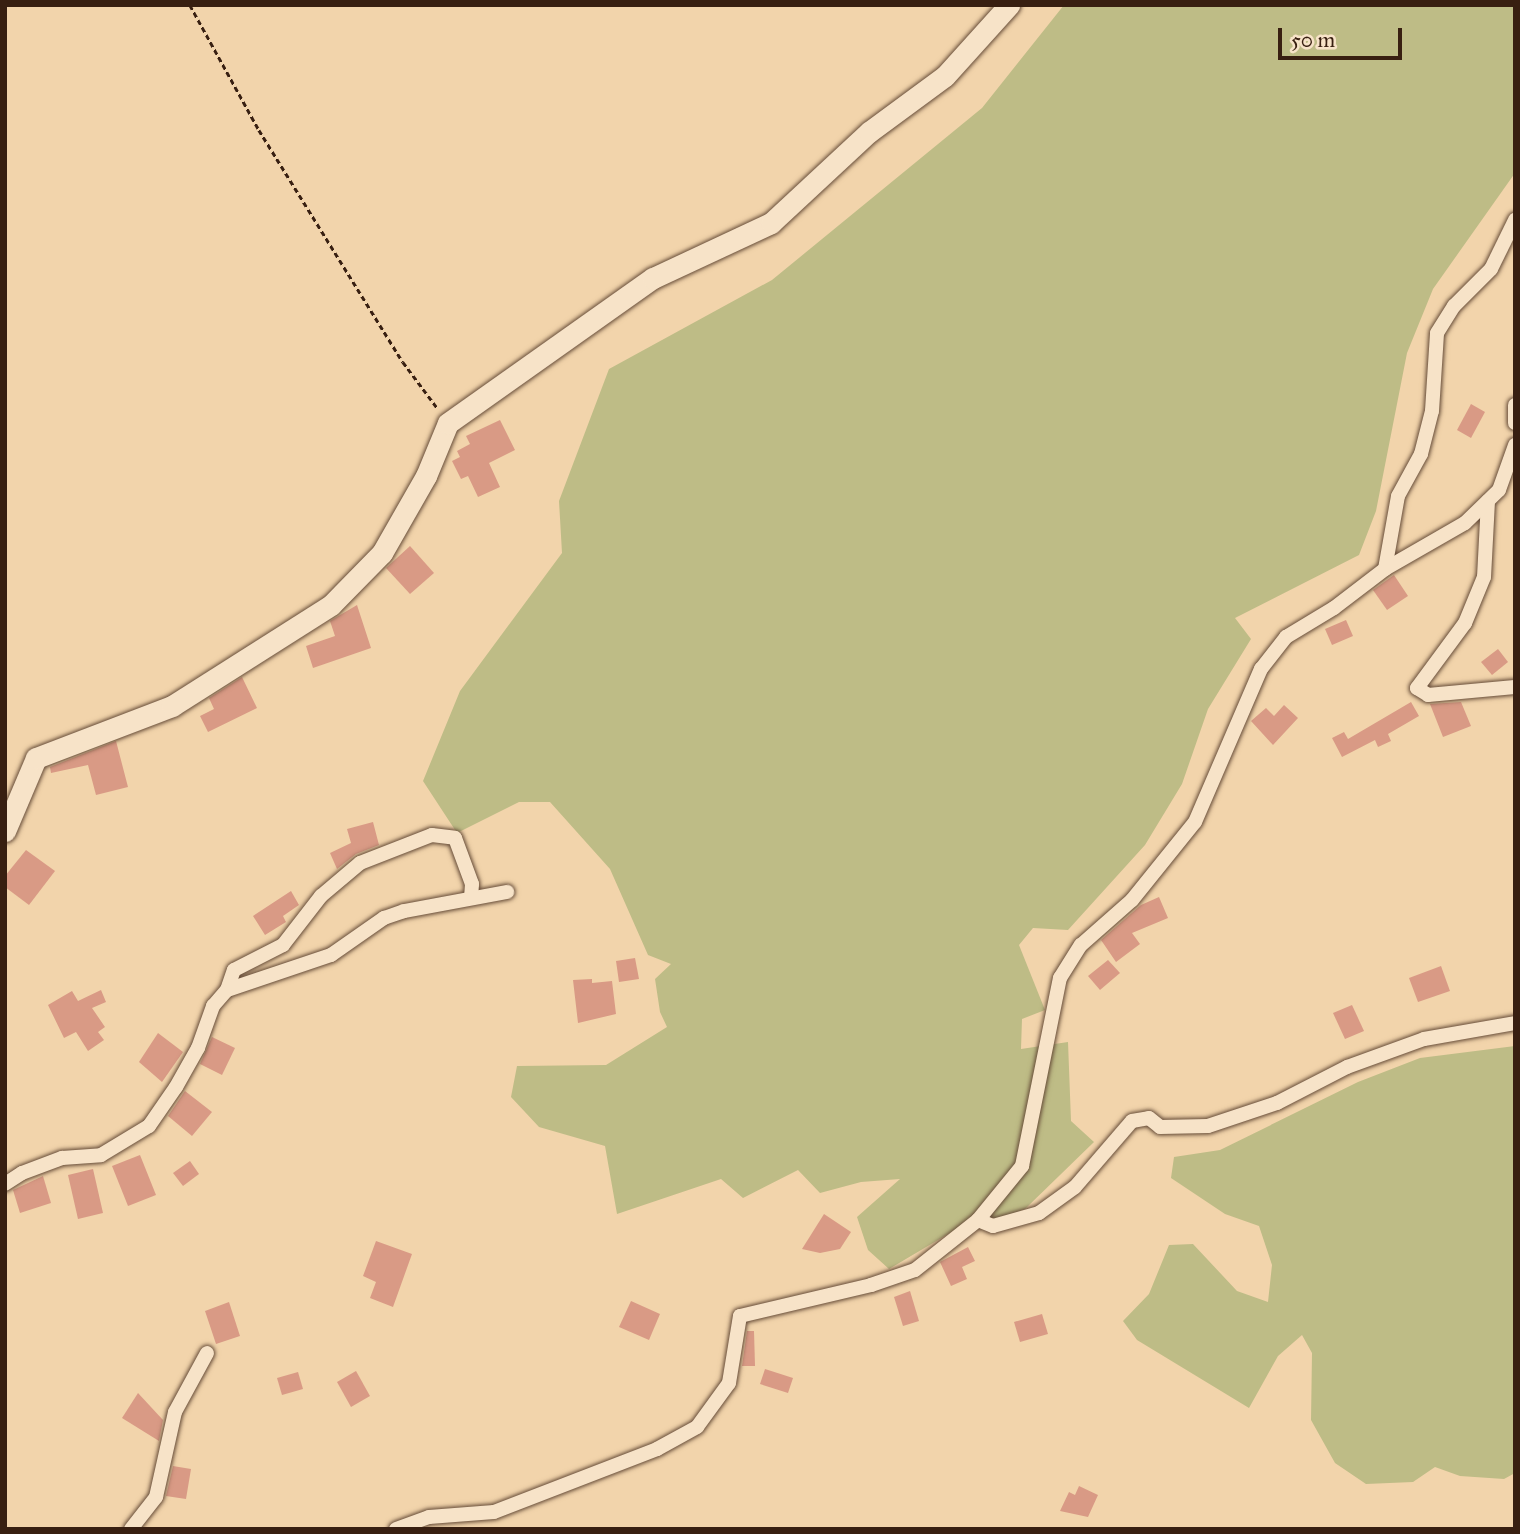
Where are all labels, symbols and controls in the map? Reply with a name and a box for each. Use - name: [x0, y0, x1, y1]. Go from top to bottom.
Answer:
- scale bar: [1282, 14, 1406, 58]
- text: 50 m: [1291, 27, 1335, 53]

